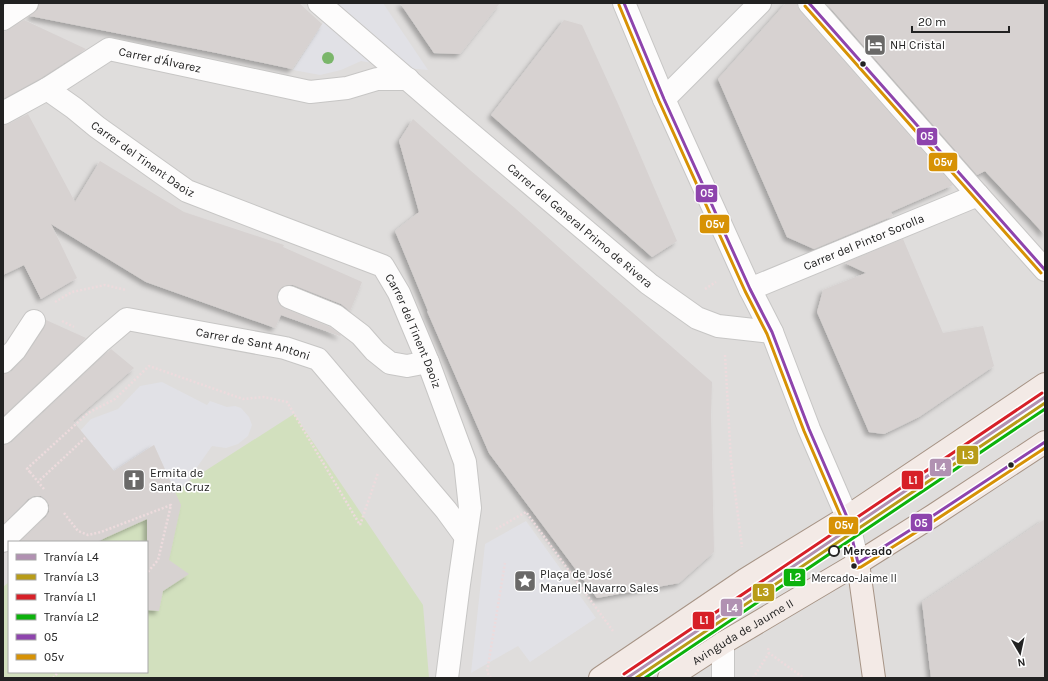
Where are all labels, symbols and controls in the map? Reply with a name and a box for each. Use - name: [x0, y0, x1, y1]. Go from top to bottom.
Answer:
- scale bar: [912, 8, 1009, 34]
- text: 20 m: [918, 15, 946, 29]
- hotel icon: NH Cristal: [862, 32, 888, 58]
- place label: NH Cristal: [890, 38, 945, 52]
- street label: Carrer d'Álvarez: [117, 44, 203, 76]
- unlabelled marker: [858, 59, 868, 69]
- street label: Carrer del Tinent Daoiz: [88, 118, 197, 200]
- line badge: 05: [916, 127, 938, 146]
- text: 05: [920, 130, 934, 143]
- line badge: 05v: [928, 152, 958, 172]
- text: 05v: [933, 156, 953, 169]
- street label: Carrer del General Primo de Rivera: [504, 160, 655, 291]
- line badge: 05: [695, 184, 718, 203]
- text: 05: [700, 187, 714, 200]
- street label: Carrer del Pintor Sorolla: [801, 211, 926, 273]
- line badge: 05v: [699, 214, 730, 234]
- text: 05v: [705, 218, 725, 231]
- street label: Carrer del Tinent Daoiz: [382, 271, 444, 390]
- street label: Carrer de Sant Antoni: [195, 325, 312, 363]
- line badge: L3: [956, 445, 979, 465]
- text: L3: [962, 449, 974, 462]
- line badge: L4: [929, 458, 952, 477]
- unlabelled marker: [1006, 460, 1016, 470]
- text: L4: [934, 461, 946, 474]
- place label: Ermita de Santa Cruz: [150, 466, 210, 494]
- church icon: Ermita de Santa Cruz: [121, 467, 147, 493]
- line badge: L1: [901, 470, 924, 490]
- text: L1: [908, 474, 918, 487]
- line badge: 05: [910, 513, 933, 532]
- line badge: 05v: [828, 516, 859, 535]
- text: 05: [914, 517, 928, 530]
- text: 05v: [834, 519, 854, 532]
- legend: [8, 541, 148, 673]
- place label: Mercado: [843, 544, 892, 558]
- marker: Mercado: [828, 545, 840, 557]
- text: Tranvía L4: [44, 550, 99, 564]
- marker: Mercado-Jaime II: [849, 561, 859, 571]
- place label: Plaça de José Manuel Navarro Sales: [540, 567, 659, 595]
- place icon: Plaça de José Manuel Navarro Sales: [512, 568, 538, 594]
- line badge: L2: [783, 568, 806, 587]
- text: Tranvía L3: [44, 570, 99, 584]
- text: L2: [789, 571, 801, 584]
- place label: Mercado-Jaime II: [811, 572, 897, 585]
- line badge: L3: [752, 583, 775, 602]
- text: L3: [757, 586, 769, 599]
- text: Tranvía L1: [44, 590, 96, 604]
- street label: Avinguda de Jaume II: [690, 596, 796, 668]
- line badge: L4: [720, 598, 743, 617]
- text: L4: [726, 602, 738, 615]
- text: Tranvía L2: [44, 610, 99, 624]
- line badge: L1: [692, 611, 715, 630]
- text: L1: [699, 614, 709, 627]
- text: 05: [44, 630, 58, 644]
- north arrow: [1000, 633, 1040, 673]
- text: 05v: [44, 650, 64, 664]
- text: N: [1017, 655, 1026, 669]

